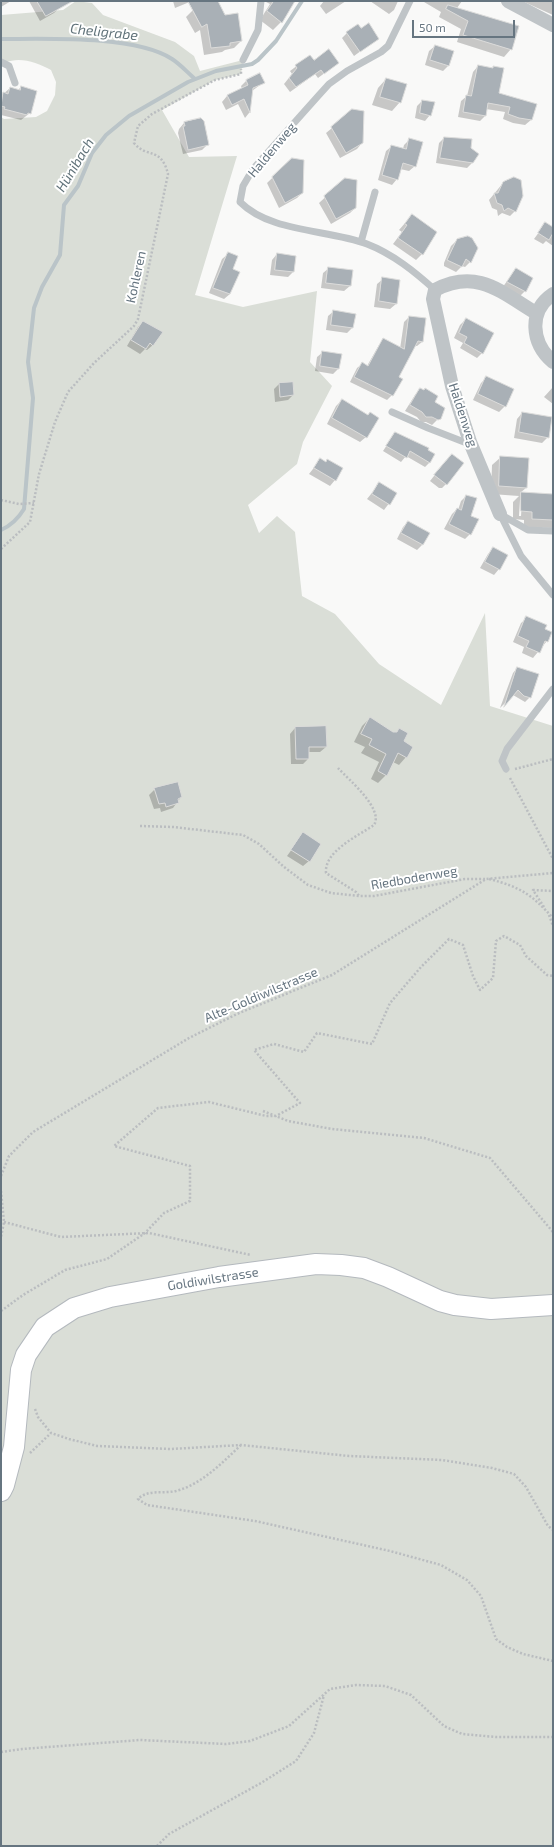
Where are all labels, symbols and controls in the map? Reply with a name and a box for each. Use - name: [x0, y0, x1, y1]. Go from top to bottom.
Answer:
- scale bar: [414, 12, 517, 38]
- water label: Cheligrabe: [69, 20, 139, 44]
- text: 50 m: [419, 20, 446, 34]
- street label: Haldenweg: [245, 119, 299, 181]
- water label: Hünibach: [52, 135, 98, 195]
- street label: Kohleren: [123, 250, 149, 304]
- street label: Haldenweg: [445, 381, 481, 449]
- street label: Riedbodenweg: [370, 863, 458, 893]
- street label: Alte-Goldiwilstrasse: [202, 964, 320, 1026]
- street label: Goldiwilstrasse: [166, 1264, 260, 1294]

